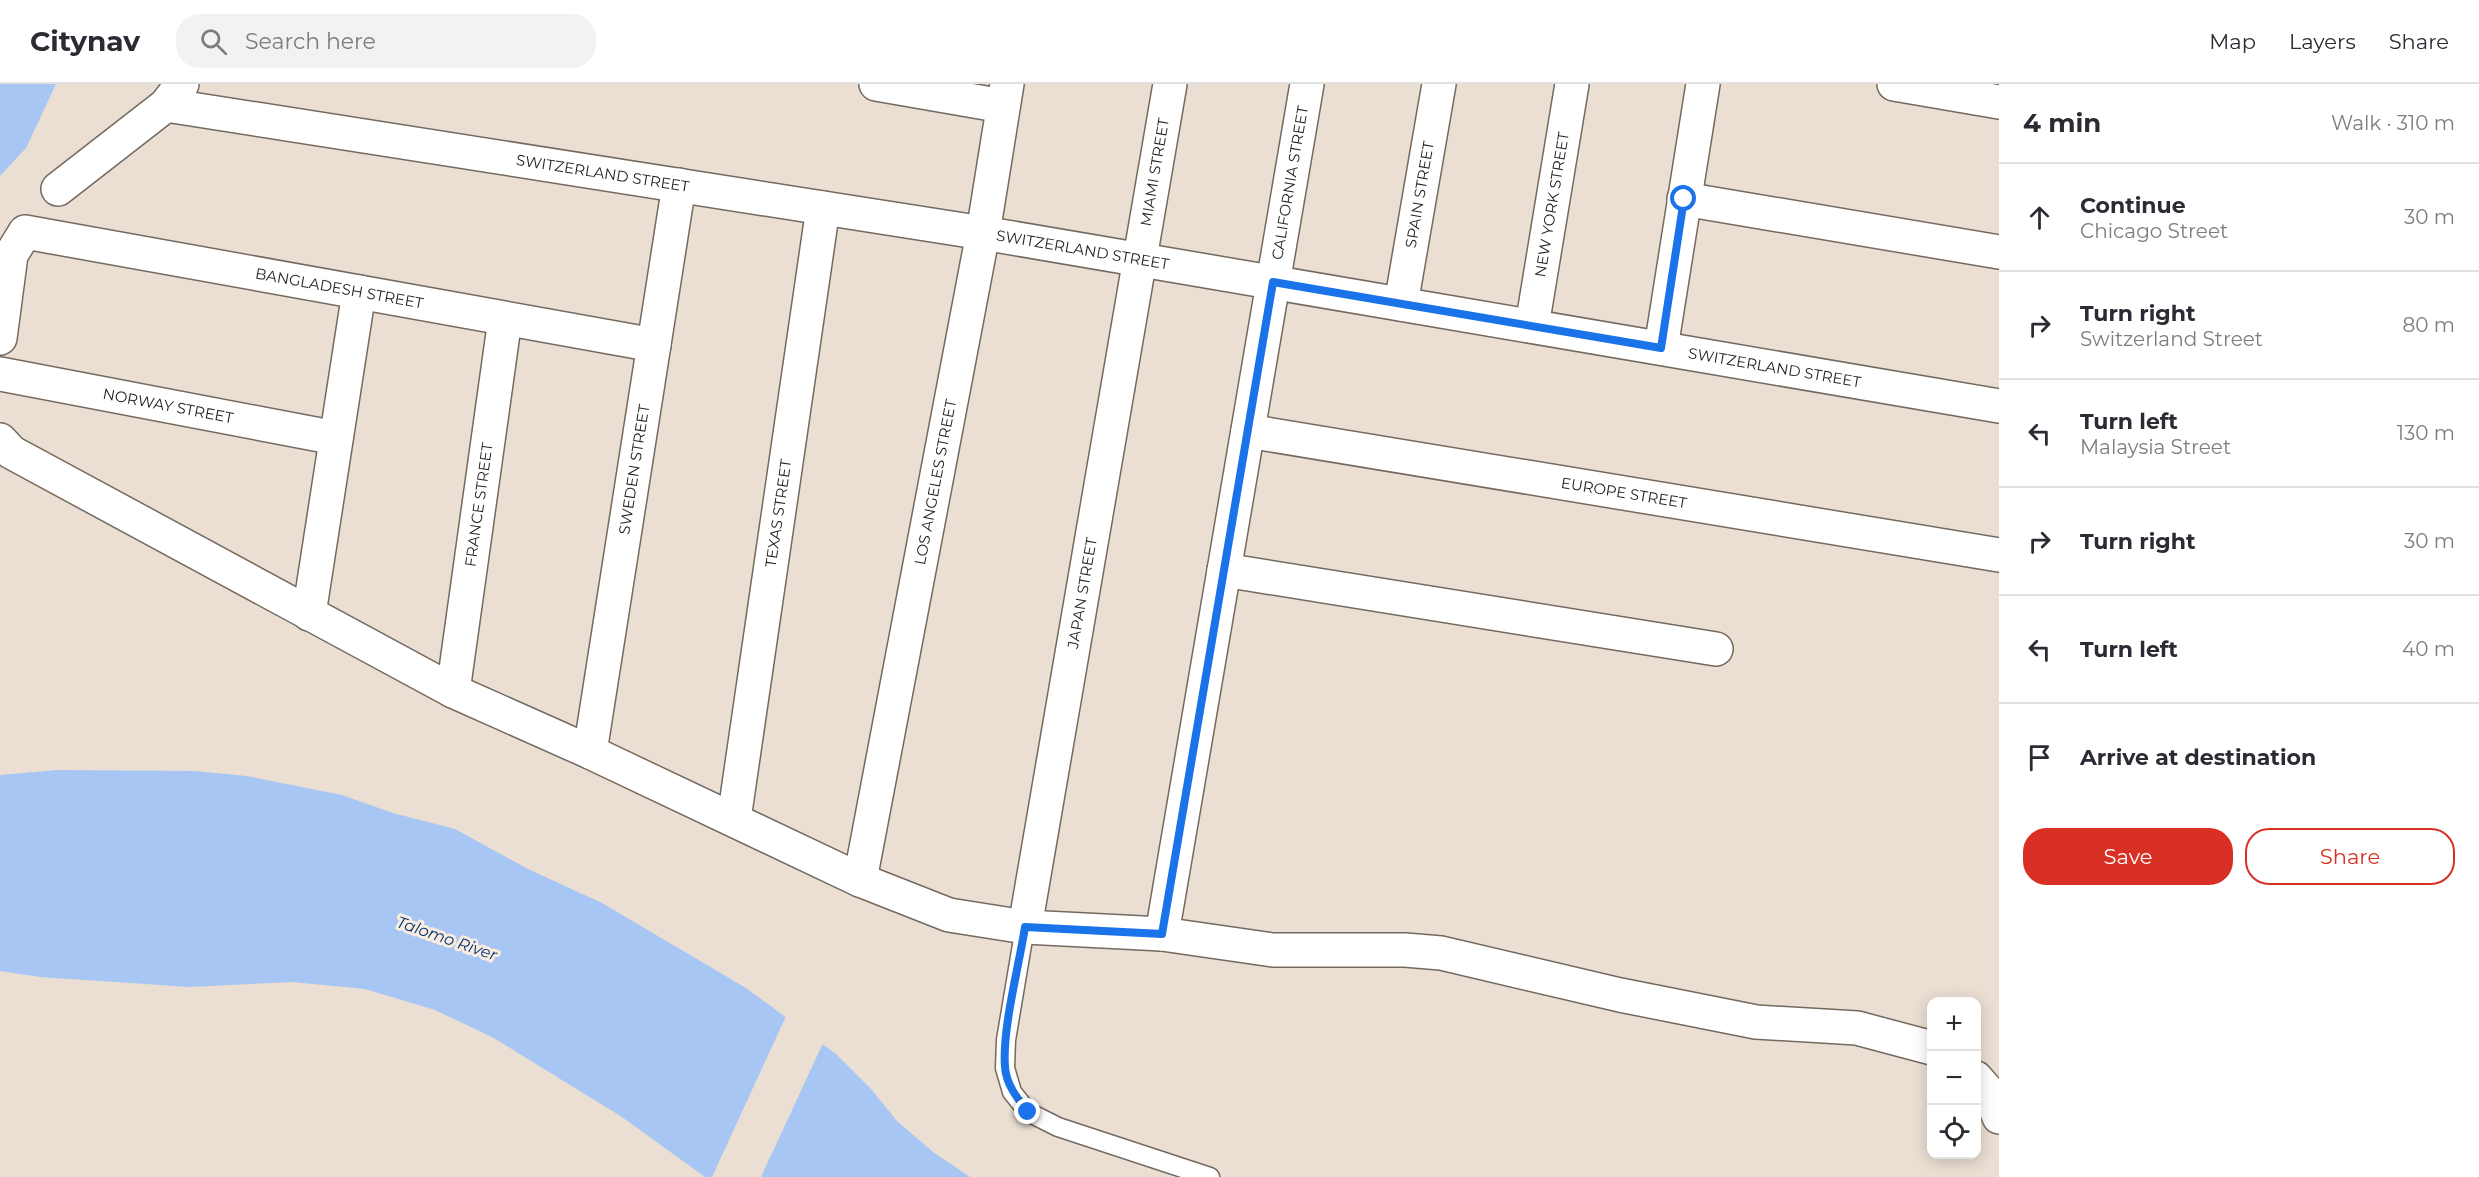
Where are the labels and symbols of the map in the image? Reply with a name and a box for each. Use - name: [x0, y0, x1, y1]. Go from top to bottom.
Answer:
- street label: CALIFORNIA STREET: [1267, 104, 1312, 261]
- street label: MIAMI STREET: [1136, 116, 1173, 228]
- street label: NEW YORK STREET: [1530, 130, 1573, 279]
- street label: SPAIN STREET: [1401, 139, 1438, 249]
- street label: SWITZERLAND STREET: [515, 150, 691, 196]
- route start: [1670, 185, 1696, 211]
- street label: SWITZERLAND STREET: [995, 225, 1171, 274]
- street label: BANGLADESH STREET: [254, 264, 425, 312]
- street label: SWITZERLAND STREET: [1687, 343, 1863, 391]
- street label: NORWAY STREET: [101, 384, 235, 427]
- street label: LOS ANGELES STREET: [910, 397, 960, 567]
- street label: SWEDEN STREET: [614, 403, 654, 536]
- street label: FRANCE STREET: [460, 441, 497, 568]
- street label: TEXAS STREET: [761, 457, 795, 569]
- street label: EUROPE STREET: [1560, 473, 1689, 512]
- street label: JAPAN STREET: [1063, 535, 1101, 651]
- water label: Talomo River: [394, 912, 500, 965]
- route end: [1014, 1098, 1040, 1124]

